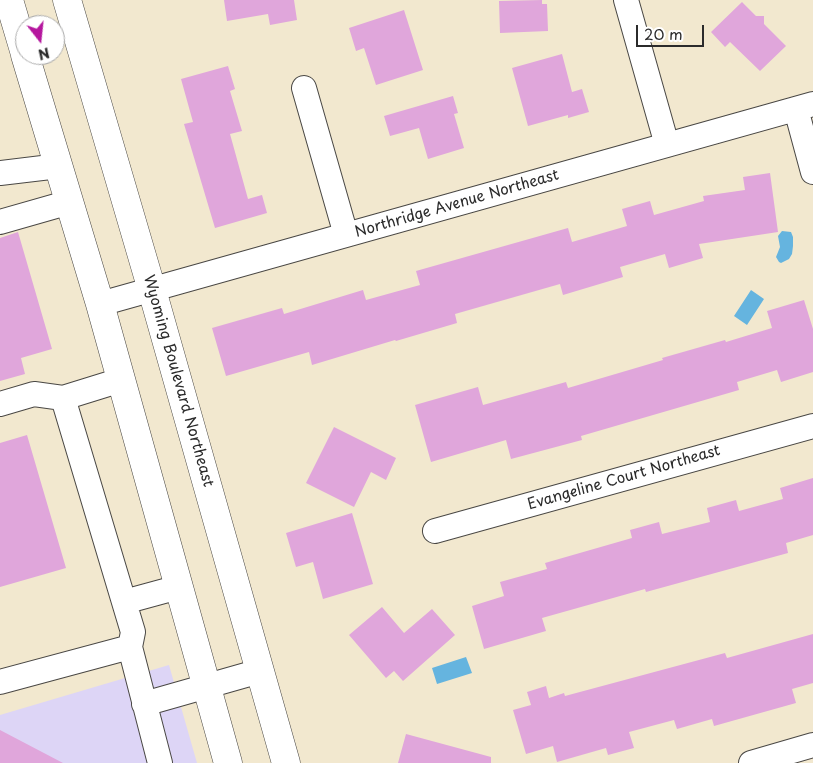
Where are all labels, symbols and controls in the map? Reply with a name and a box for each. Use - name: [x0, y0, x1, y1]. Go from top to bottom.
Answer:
- north arrow: [15, 15, 65, 65]
- scale bar: [638, 15, 706, 47]
- text: 20 m: [644, 22, 683, 45]
- text: N: [36, 42, 52, 66]
- street label: Northridge Avenue Northeast: [353, 166, 561, 242]
- street label: Wyoming Boulevard Northeast: [139, 273, 217, 489]
- street label: Evangeline Court Northeast: [526, 442, 722, 514]

